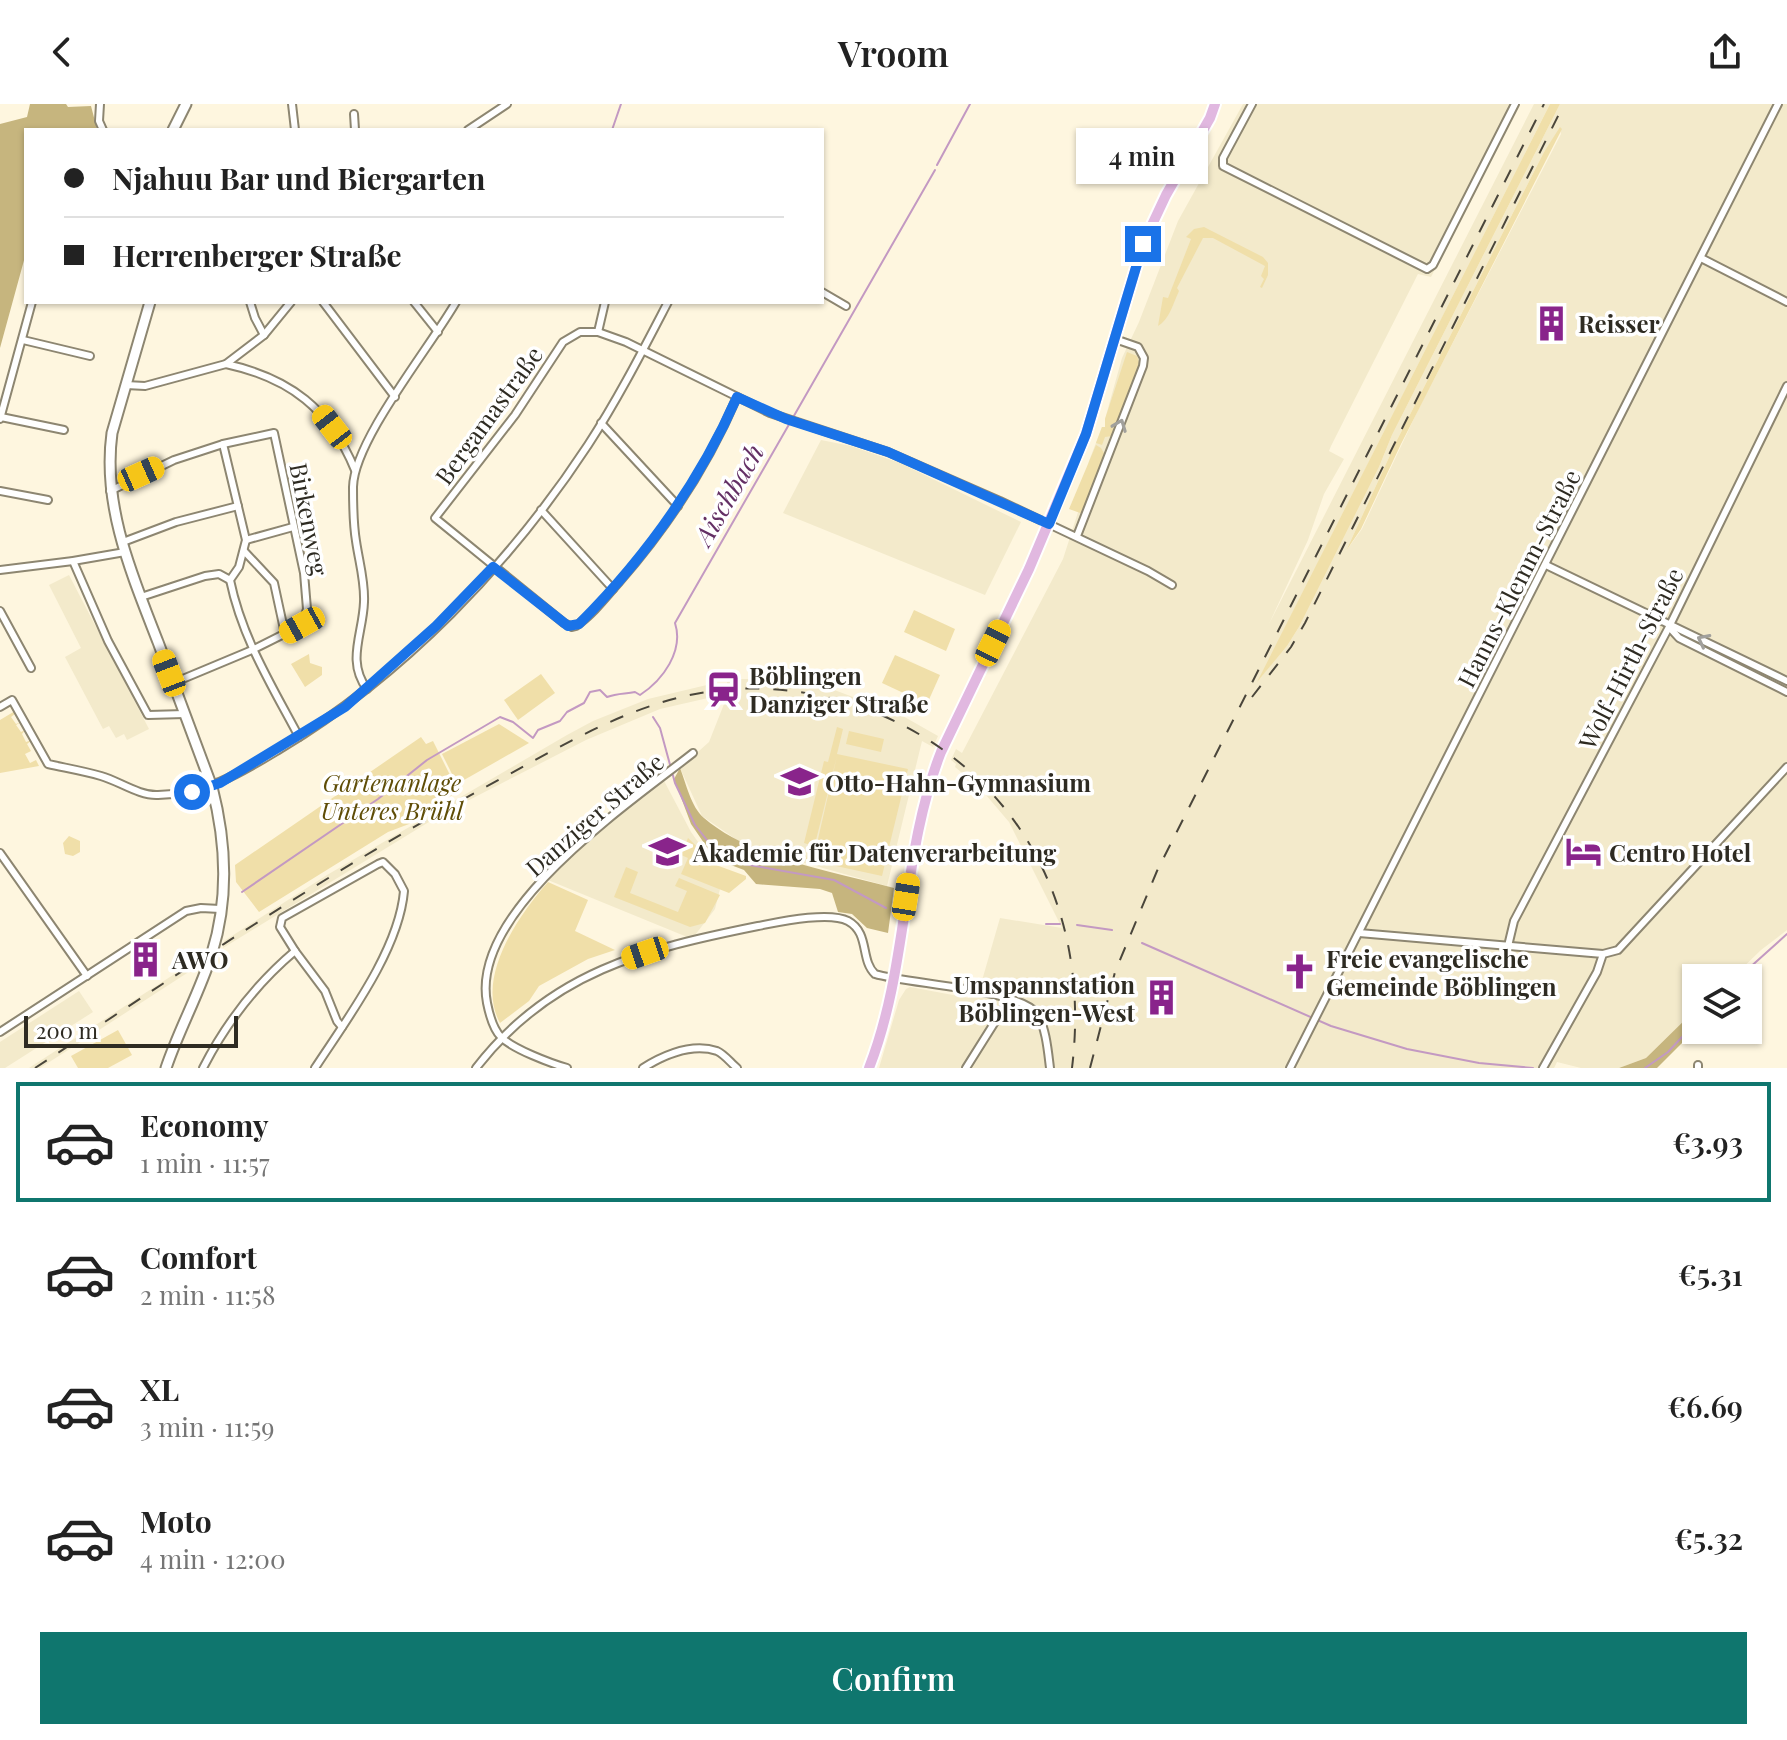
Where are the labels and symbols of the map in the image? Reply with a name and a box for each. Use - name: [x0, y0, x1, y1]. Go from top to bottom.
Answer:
- callout: 4 min: [1077, 128, 1209, 184]
- route end: [1125, 226, 1161, 262]
- building icon: Reisser: [1533, 304, 1571, 342]
- place label: Reisser: [1578, 307, 1660, 339]
- street label: Bergamastraße: [427, 339, 549, 491]
- car: [308, 401, 356, 453]
- one-way arrow: [1110, 419, 1127, 433]
- water label: Aischbach: [684, 437, 771, 553]
- car: [114, 453, 168, 495]
- street label: Birkenweg: [283, 460, 337, 578]
- street label: Hanns-Klemm-Straße: [1449, 464, 1587, 692]
- street label: Wolf-Hirth-Straße: [1570, 562, 1690, 755]
- car: [275, 603, 329, 647]
- car: [972, 616, 1014, 670]
- one-way arrow: [1697, 634, 1712, 649]
- car: [149, 646, 189, 700]
- place label: Böblingen Danziger Straße: [749, 659, 929, 719]
- station icon: Böblingen Danziger Straße: [704, 670, 742, 708]
- street label: Danziger Straße: [518, 745, 670, 883]
- school or university icon: Otto-Hahn-Gymnasium: [780, 763, 818, 801]
- park label: Gartenanlage Unteres Brühl: [321, 766, 465, 826]
- place label: Otto-Hahn-Gymnasium: [825, 766, 1091, 798]
- route start: [174, 774, 210, 810]
- school or university icon: Akademie für Datenverarbeitung: [648, 833, 686, 871]
- hotel icon: Centro Hotel: [1564, 833, 1602, 871]
- place label: Akademie für Datenverarbeitung: [692, 836, 1057, 868]
- place label: Centro Hotel: [1609, 836, 1752, 868]
- car: [890, 871, 922, 923]
- car: [618, 934, 672, 972]
- building icon: AWO: [127, 940, 165, 978]
- place label: Freie evangelische Gemeinde Böblingen: [1326, 942, 1557, 1002]
- place label: AWO: [171, 943, 229, 975]
- church icon: Freie evangelische Gemeinde Böblingen: [1281, 953, 1319, 991]
- place label: Umspannstation Böblingen-West: [953, 968, 1136, 1028]
- building icon: Umspannstation Böblingen-West: [1142, 979, 1180, 1017]
- scale bar: [24, 1012, 238, 1048]

